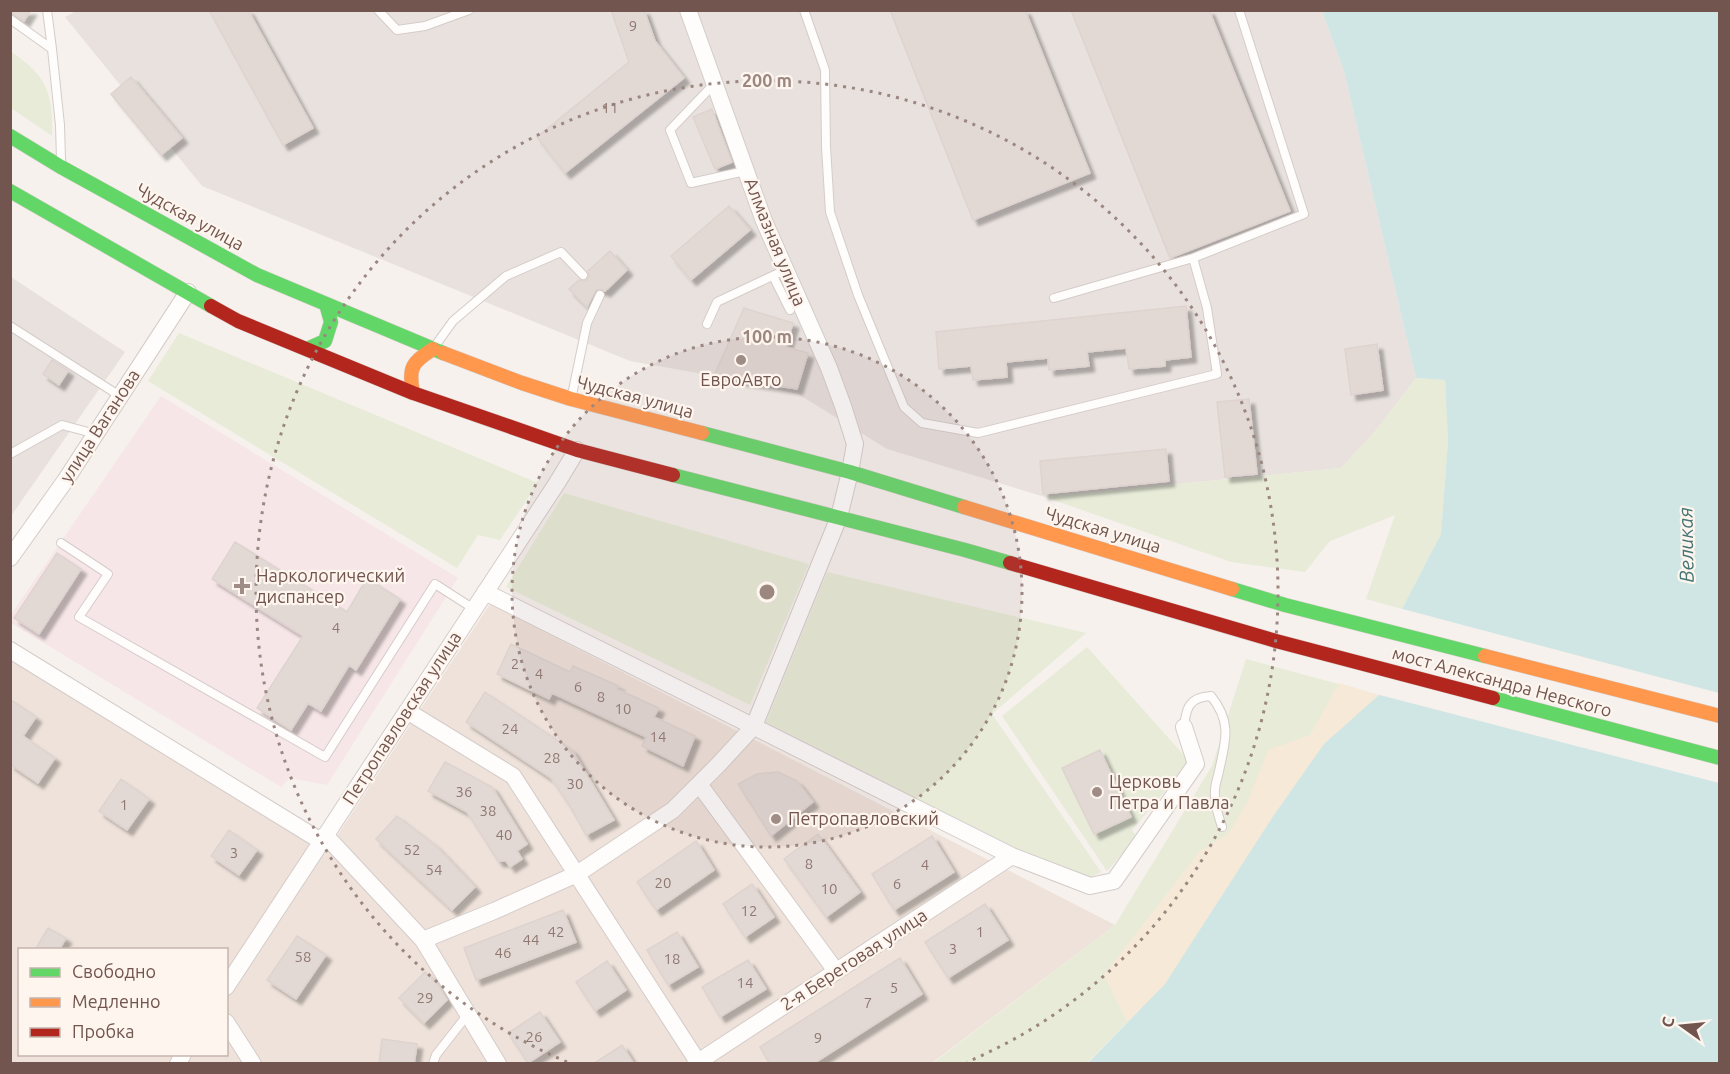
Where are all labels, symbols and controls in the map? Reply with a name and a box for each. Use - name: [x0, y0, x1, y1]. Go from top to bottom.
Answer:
- house number: 9: [629, 17, 637, 34]
- text: 200 m: [742, 70, 792, 90]
- house number: 11: [602, 99, 618, 116]
- street label: Алмазная улица: [741, 175, 811, 309]
- street label: Чудская улица: [133, 178, 248, 254]
- text: 100 m: [742, 326, 792, 346]
- marker: ЕвроАвто: [734, 353, 748, 367]
- street label: улица Ваганова: [55, 365, 143, 486]
- place label: ЕвроАвто: [700, 369, 782, 389]
- street label: Чудская улица: [575, 371, 696, 421]
- street label: Чудская улица: [1043, 502, 1164, 556]
- water label: Великая: [1673, 507, 1698, 583]
- place label: Наркологический диспансер: [256, 565, 405, 606]
- marker: Наркологический диспансер: [233, 577, 251, 595]
- centre of rings: [757, 582, 777, 602]
- house number: 4: [332, 619, 340, 636]
- street label: Петропавловская улица: [338, 627, 465, 808]
- street label: мост Александра Невского: [1390, 642, 1614, 720]
- house number: 2: [511, 655, 519, 672]
- house number: 4: [535, 665, 543, 682]
- house number: 6: [574, 678, 582, 695]
- house number: 8: [597, 688, 605, 705]
- house number: 10: [615, 700, 631, 717]
- house number: 24: [502, 720, 518, 737]
- house number: 14: [650, 728, 666, 745]
- house number: 28: [544, 749, 560, 766]
- place label: Церковь Петра и Павла: [1109, 771, 1229, 812]
- house number: 30: [567, 775, 583, 792]
- house number: 36: [456, 783, 472, 800]
- marker: Церковь Петра и Павла: [1090, 785, 1104, 799]
- house number: 1: [120, 796, 128, 813]
- house number: 38: [480, 802, 496, 819]
- place label: Петропавловский: [788, 808, 939, 828]
- marker: Петропавловский: [769, 812, 783, 826]
- house number: 40: [496, 826, 512, 843]
- house number: 52: [404, 841, 420, 858]
- house number: 3: [230, 844, 238, 861]
- house number: 8: [805, 855, 813, 872]
- house number: 4: [921, 856, 929, 873]
- house number: 54: [426, 861, 442, 878]
- house number: 20: [655, 874, 671, 891]
- house number: 6: [893, 875, 901, 892]
- house number: 10: [821, 880, 837, 897]
- house number: 12: [741, 902, 757, 919]
- street label: 2-я Береговая улица: [776, 904, 930, 1014]
- house number: 42: [548, 923, 564, 940]
- house number: 1: [976, 923, 984, 940]
- house number: 44: [523, 931, 539, 948]
- house number: 3: [949, 940, 957, 957]
- house number: 46: [495, 944, 511, 961]
- legend: [18, 948, 228, 1056]
- house number: 58: [295, 948, 311, 965]
- house number: 18: [664, 950, 680, 967]
- text: Свободно: [72, 961, 156, 981]
- house number: 14: [737, 974, 753, 991]
- house number: 5: [890, 979, 898, 996]
- house number: 29: [417, 989, 433, 1006]
- text: Медленно: [72, 991, 161, 1011]
- house number: 7: [864, 994, 872, 1011]
- north arrow: [1652, 996, 1712, 1056]
- text: С: [1657, 1015, 1678, 1029]
- text: Пробка: [72, 1021, 135, 1041]
- house number: 26: [526, 1028, 542, 1045]
- house number: 9: [814, 1029, 822, 1046]

